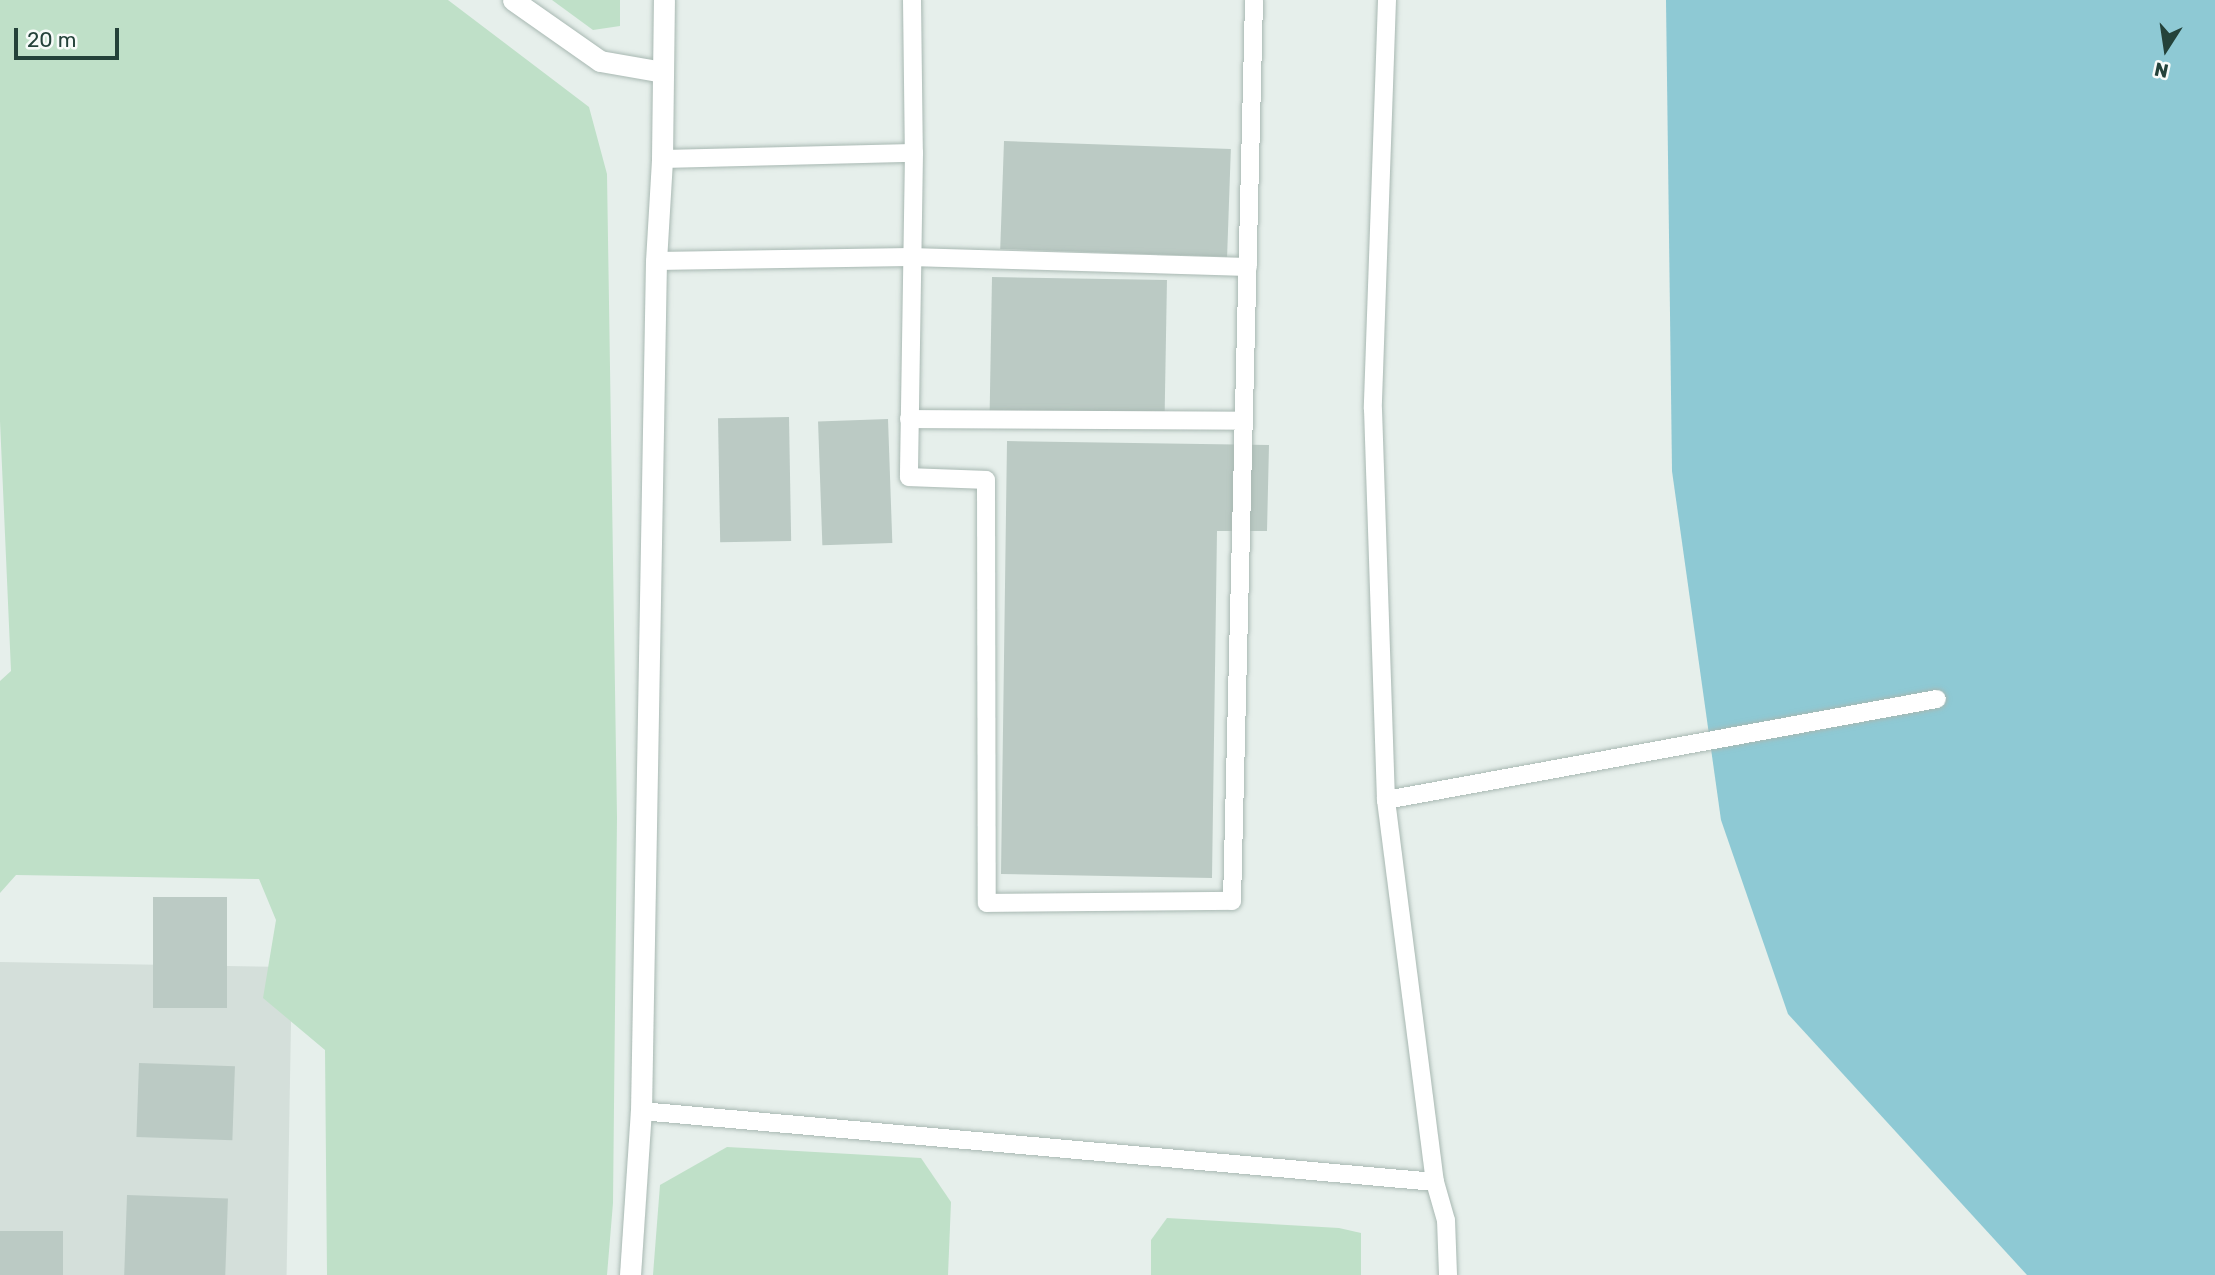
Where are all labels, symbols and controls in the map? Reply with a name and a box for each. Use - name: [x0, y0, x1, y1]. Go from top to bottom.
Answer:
- scale bar: [18, 14, 122, 58]
- north arrow: [2131, 14, 2201, 84]
- text: 20 m: [27, 27, 76, 52]
- text: N: [2152, 57, 2171, 83]

